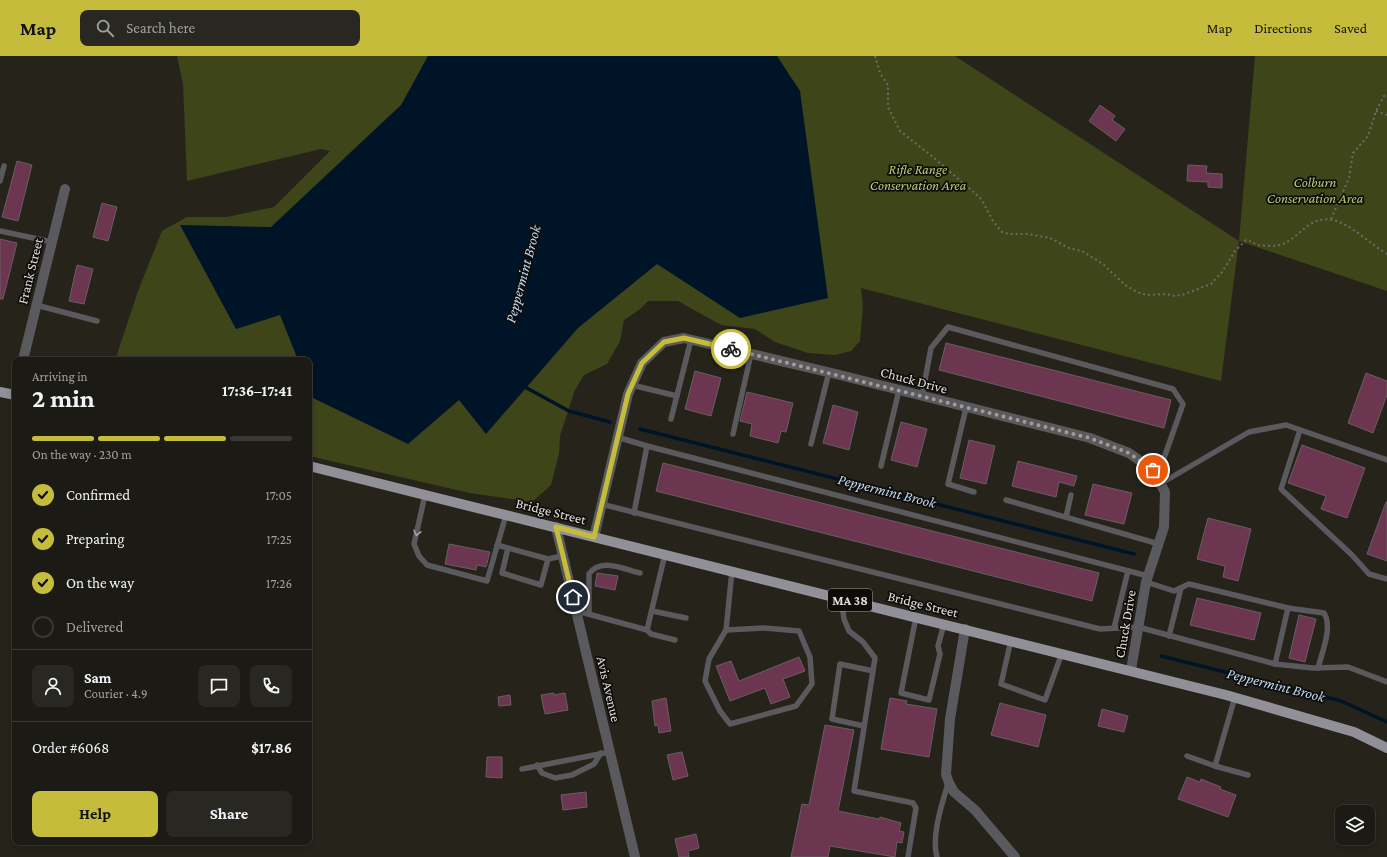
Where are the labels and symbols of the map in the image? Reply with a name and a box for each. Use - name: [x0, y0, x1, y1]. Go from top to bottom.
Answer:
- park label: Rifle Range Conservation Area: [870, 161, 967, 193]
- park label: Colburn Conservation Area: [1267, 174, 1364, 206]
- water label: Peppermint Brook: [502, 222, 545, 325]
- street label: Frank Street: [14, 236, 46, 306]
- courier: [711, 329, 751, 369]
- street label: Chuck Drive: [879, 363, 949, 397]
- pin: [1136, 453, 1170, 487]
- water label: Peppermint Brook: [836, 471, 939, 512]
- street label: Bridge Street: [514, 495, 588, 528]
- one-way arrow: [413, 530, 421, 536]
- pin: [556, 580, 590, 614]
- street label: Bridge Street: [886, 588, 960, 621]
- road number: MA 38: [828, 589, 872, 611]
- street label: Chuck Drive: [1111, 589, 1139, 659]
- street label: Avis Avenue: [594, 654, 624, 724]
- water label: Peppermint Brook: [1225, 665, 1328, 706]

